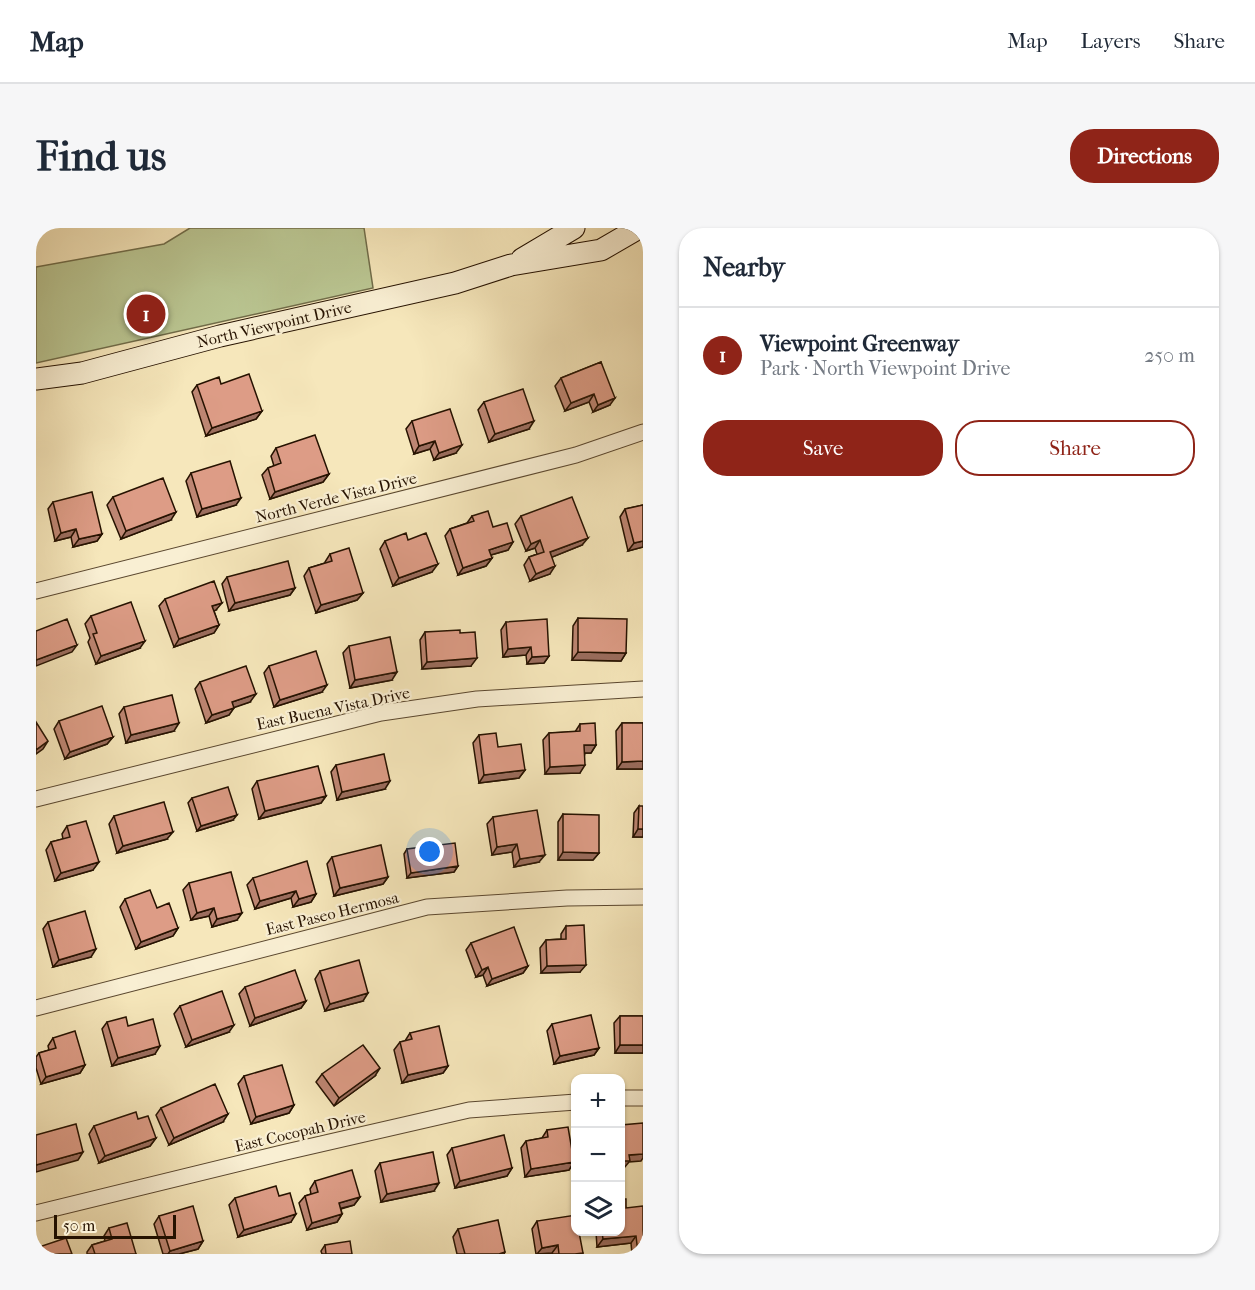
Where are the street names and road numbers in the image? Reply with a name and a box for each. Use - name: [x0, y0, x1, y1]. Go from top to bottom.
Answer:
- street label: North Viewpoint Drive: [195, 297, 353, 352]
- street label: North Verde Vista Drive: [253, 468, 419, 527]
- street label: East Buena Vista Drive: [255, 683, 412, 734]
- street label: East Paseo Hermosa: [264, 888, 401, 939]
- street label: East Cocopah Drive: [233, 1107, 368, 1156]

